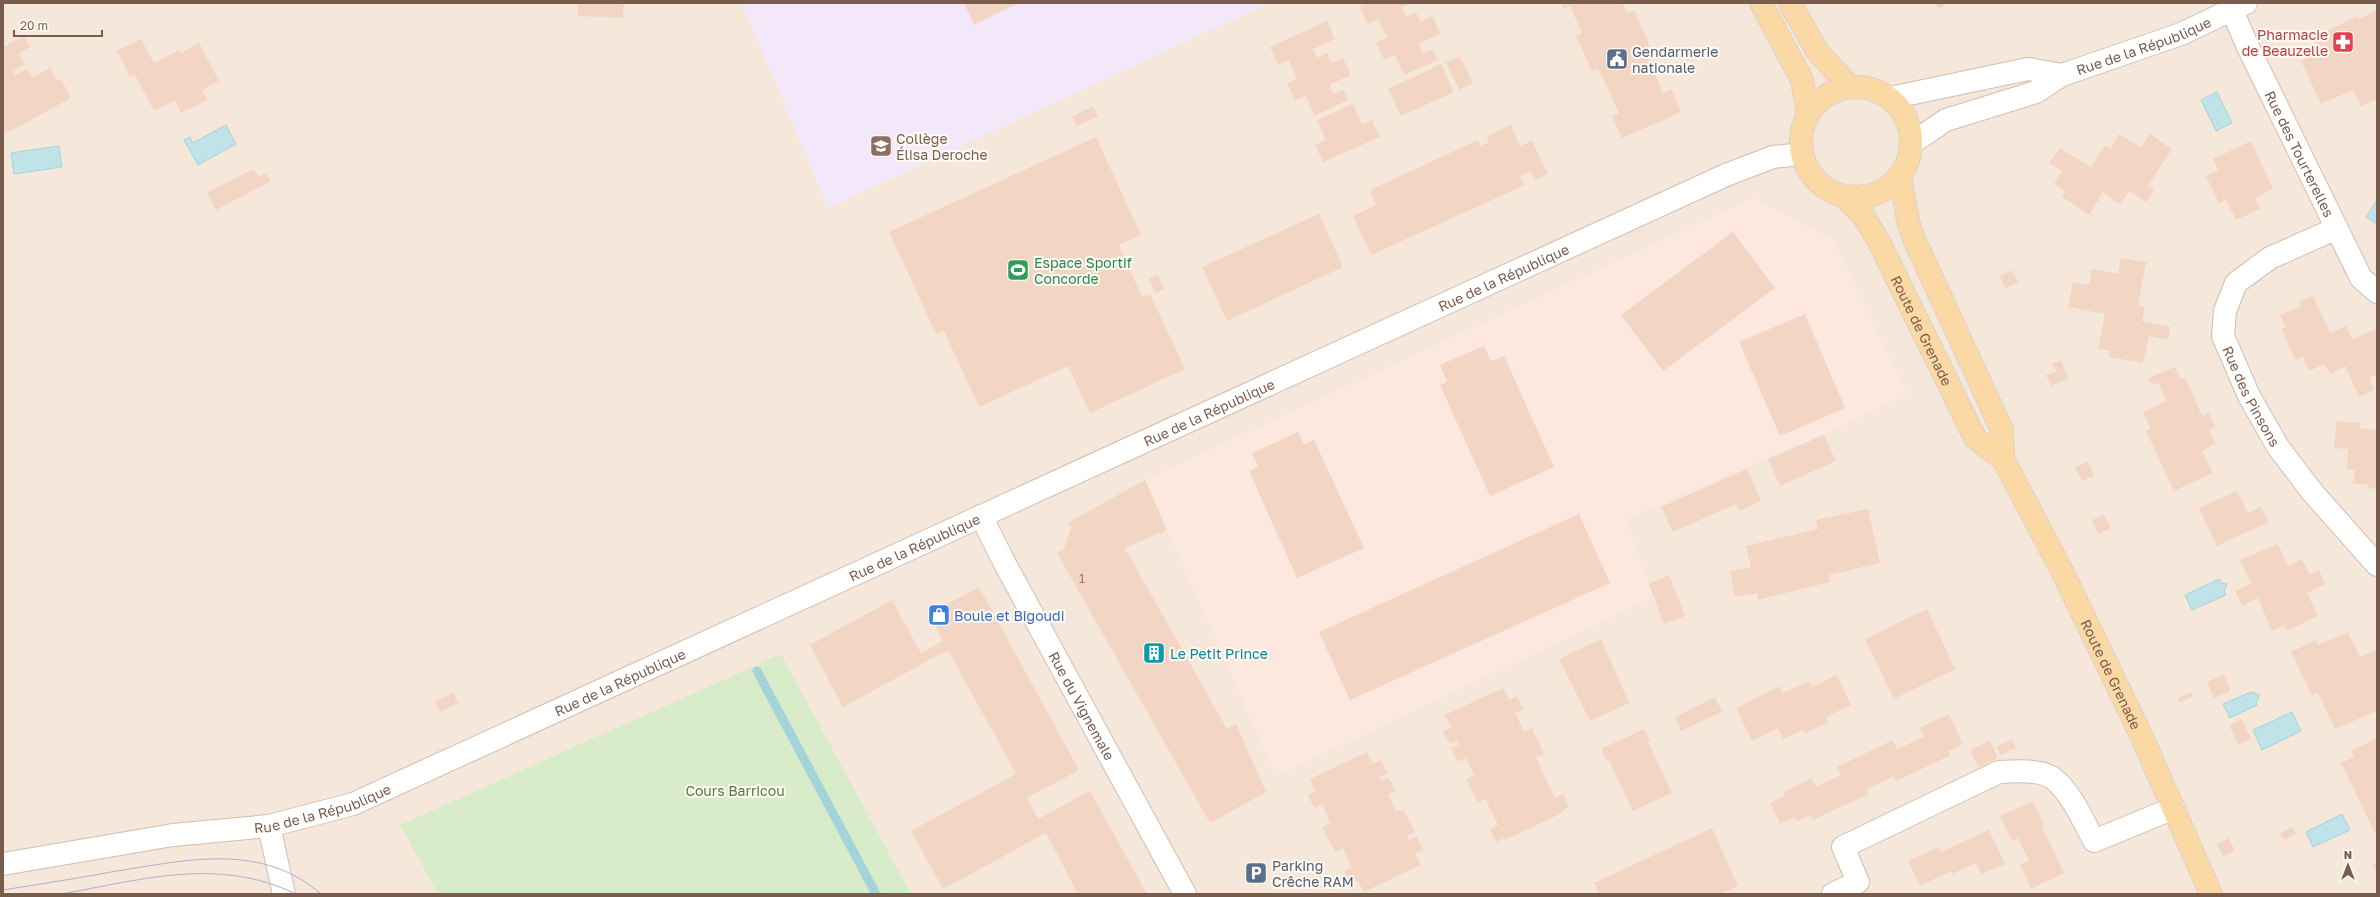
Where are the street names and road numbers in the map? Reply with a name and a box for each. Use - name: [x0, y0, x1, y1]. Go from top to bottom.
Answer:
- street label: Rue de la République: [2074, 13, 2213, 78]
- street label: Rue des Tourterelles: [2262, 88, 2338, 220]
- street label: Rue de la République: [1435, 240, 1572, 314]
- street label: Route de Grenade: [1888, 272, 1956, 388]
- street label: Rue des Pinsons: [2220, 343, 2284, 449]
- street label: Rue de la République: [1141, 375, 1277, 449]
- street label: Rue de la République: [846, 510, 982, 584]
- street label: Route de Grenade: [2078, 616, 2145, 732]
- street label: Rue de la République: [551, 644, 688, 719]
- street label: Rue du Vignemale: [1046, 648, 1119, 763]
- street label: Rue de la République: [253, 779, 393, 836]

